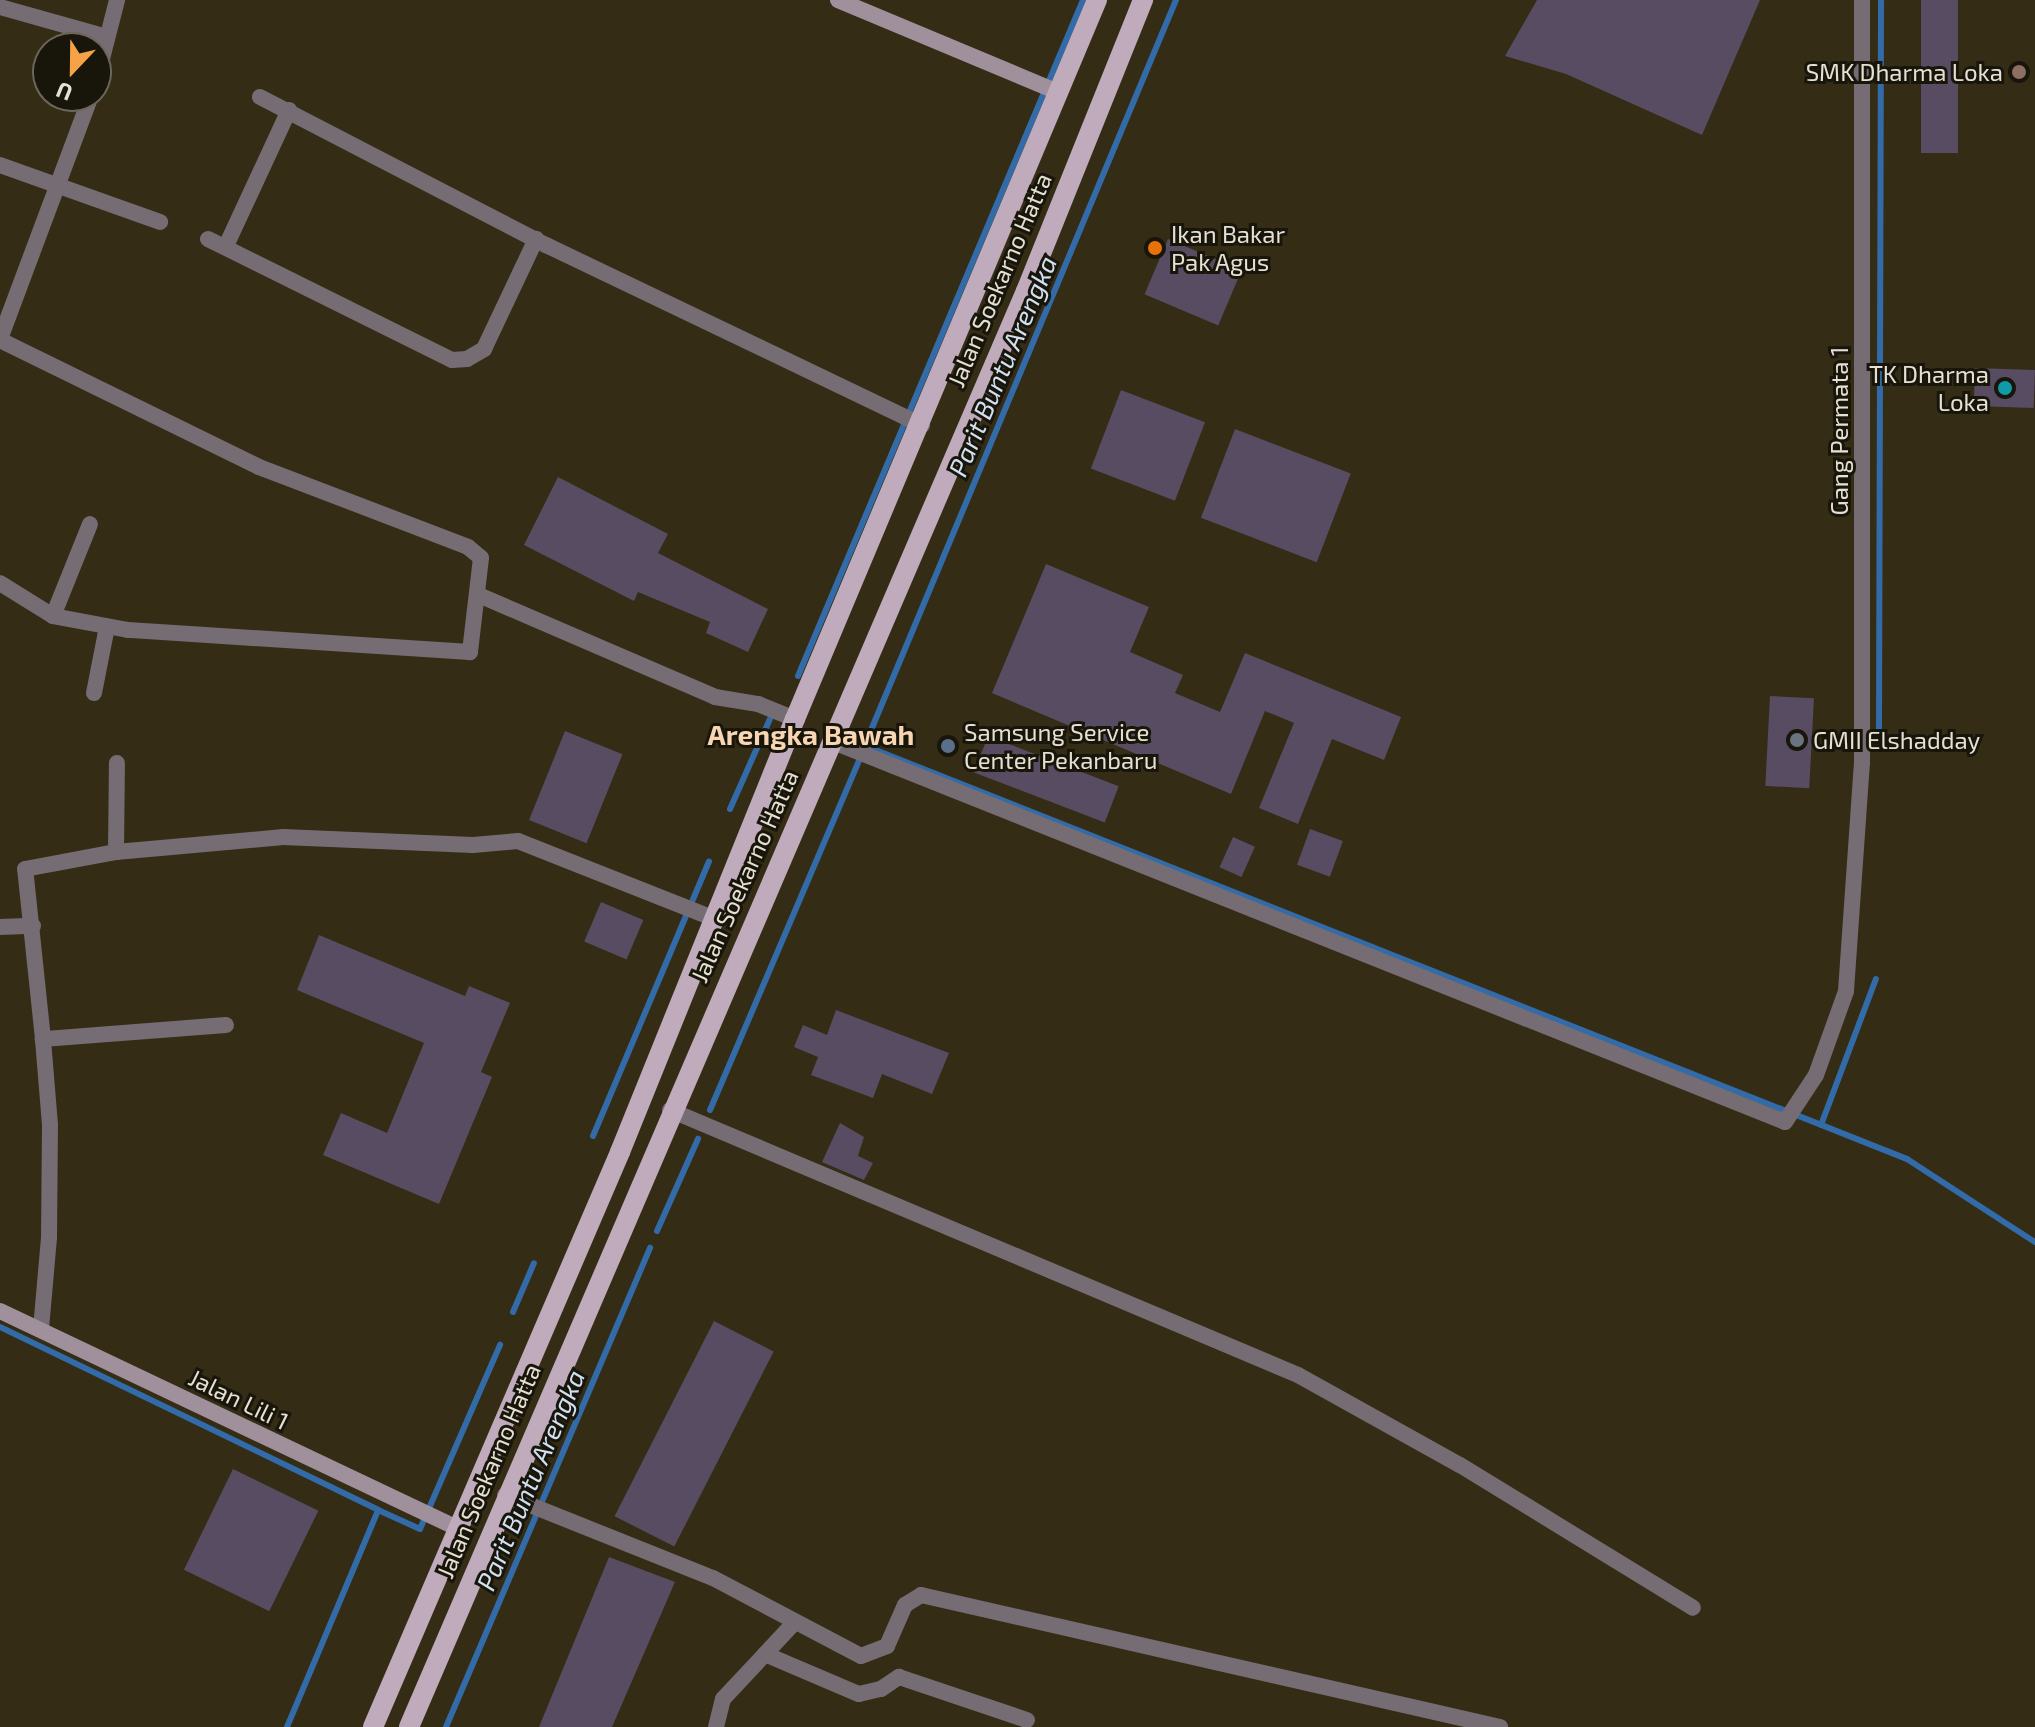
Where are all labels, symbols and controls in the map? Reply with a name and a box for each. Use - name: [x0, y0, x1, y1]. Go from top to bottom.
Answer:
- north arrow: [32, 32, 112, 112]
- place label: SMK Dharma Loka: [1805, 58, 2003, 86]
- marker: SMK Dharma Loka: [2010, 63, 2028, 81]
- text: U: [52, 78, 76, 107]
- street label: Jalan Soekarno Hatta: [941, 169, 1057, 391]
- place label: Ikan Bakar Pak Agus: [1171, 220, 1285, 276]
- marker: Ikan Bakar Pak Agus: [1146, 239, 1164, 257]
- water label: Parit Buntu Arengka: [941, 251, 1063, 481]
- street label: Gang Permata 1: [1825, 347, 1853, 515]
- place label: TK Dharma Loka: [1869, 360, 1989, 416]
- marker: TK Dharma Loka: [1996, 379, 2014, 397]
- district label: Arengka Bawah: [708, 717, 914, 751]
- place label: Samsung Service Center Pekanbaru: [964, 718, 1158, 774]
- place label: GMII Elshadday: [1813, 726, 1980, 754]
- marker: GMII Elshadday: [1788, 731, 1806, 749]
- marker: Samsung Service Center Pekanbaru: [939, 737, 957, 755]
- street label: Jalan Soekarno Hatta: [684, 765, 804, 987]
- street label: Jalan Soekarno Hatta: [430, 1360, 546, 1582]
- street label: Jalan Lili 1: [185, 1363, 293, 1435]
- water label: Parit Buntu Arengka: [469, 1365, 591, 1595]

